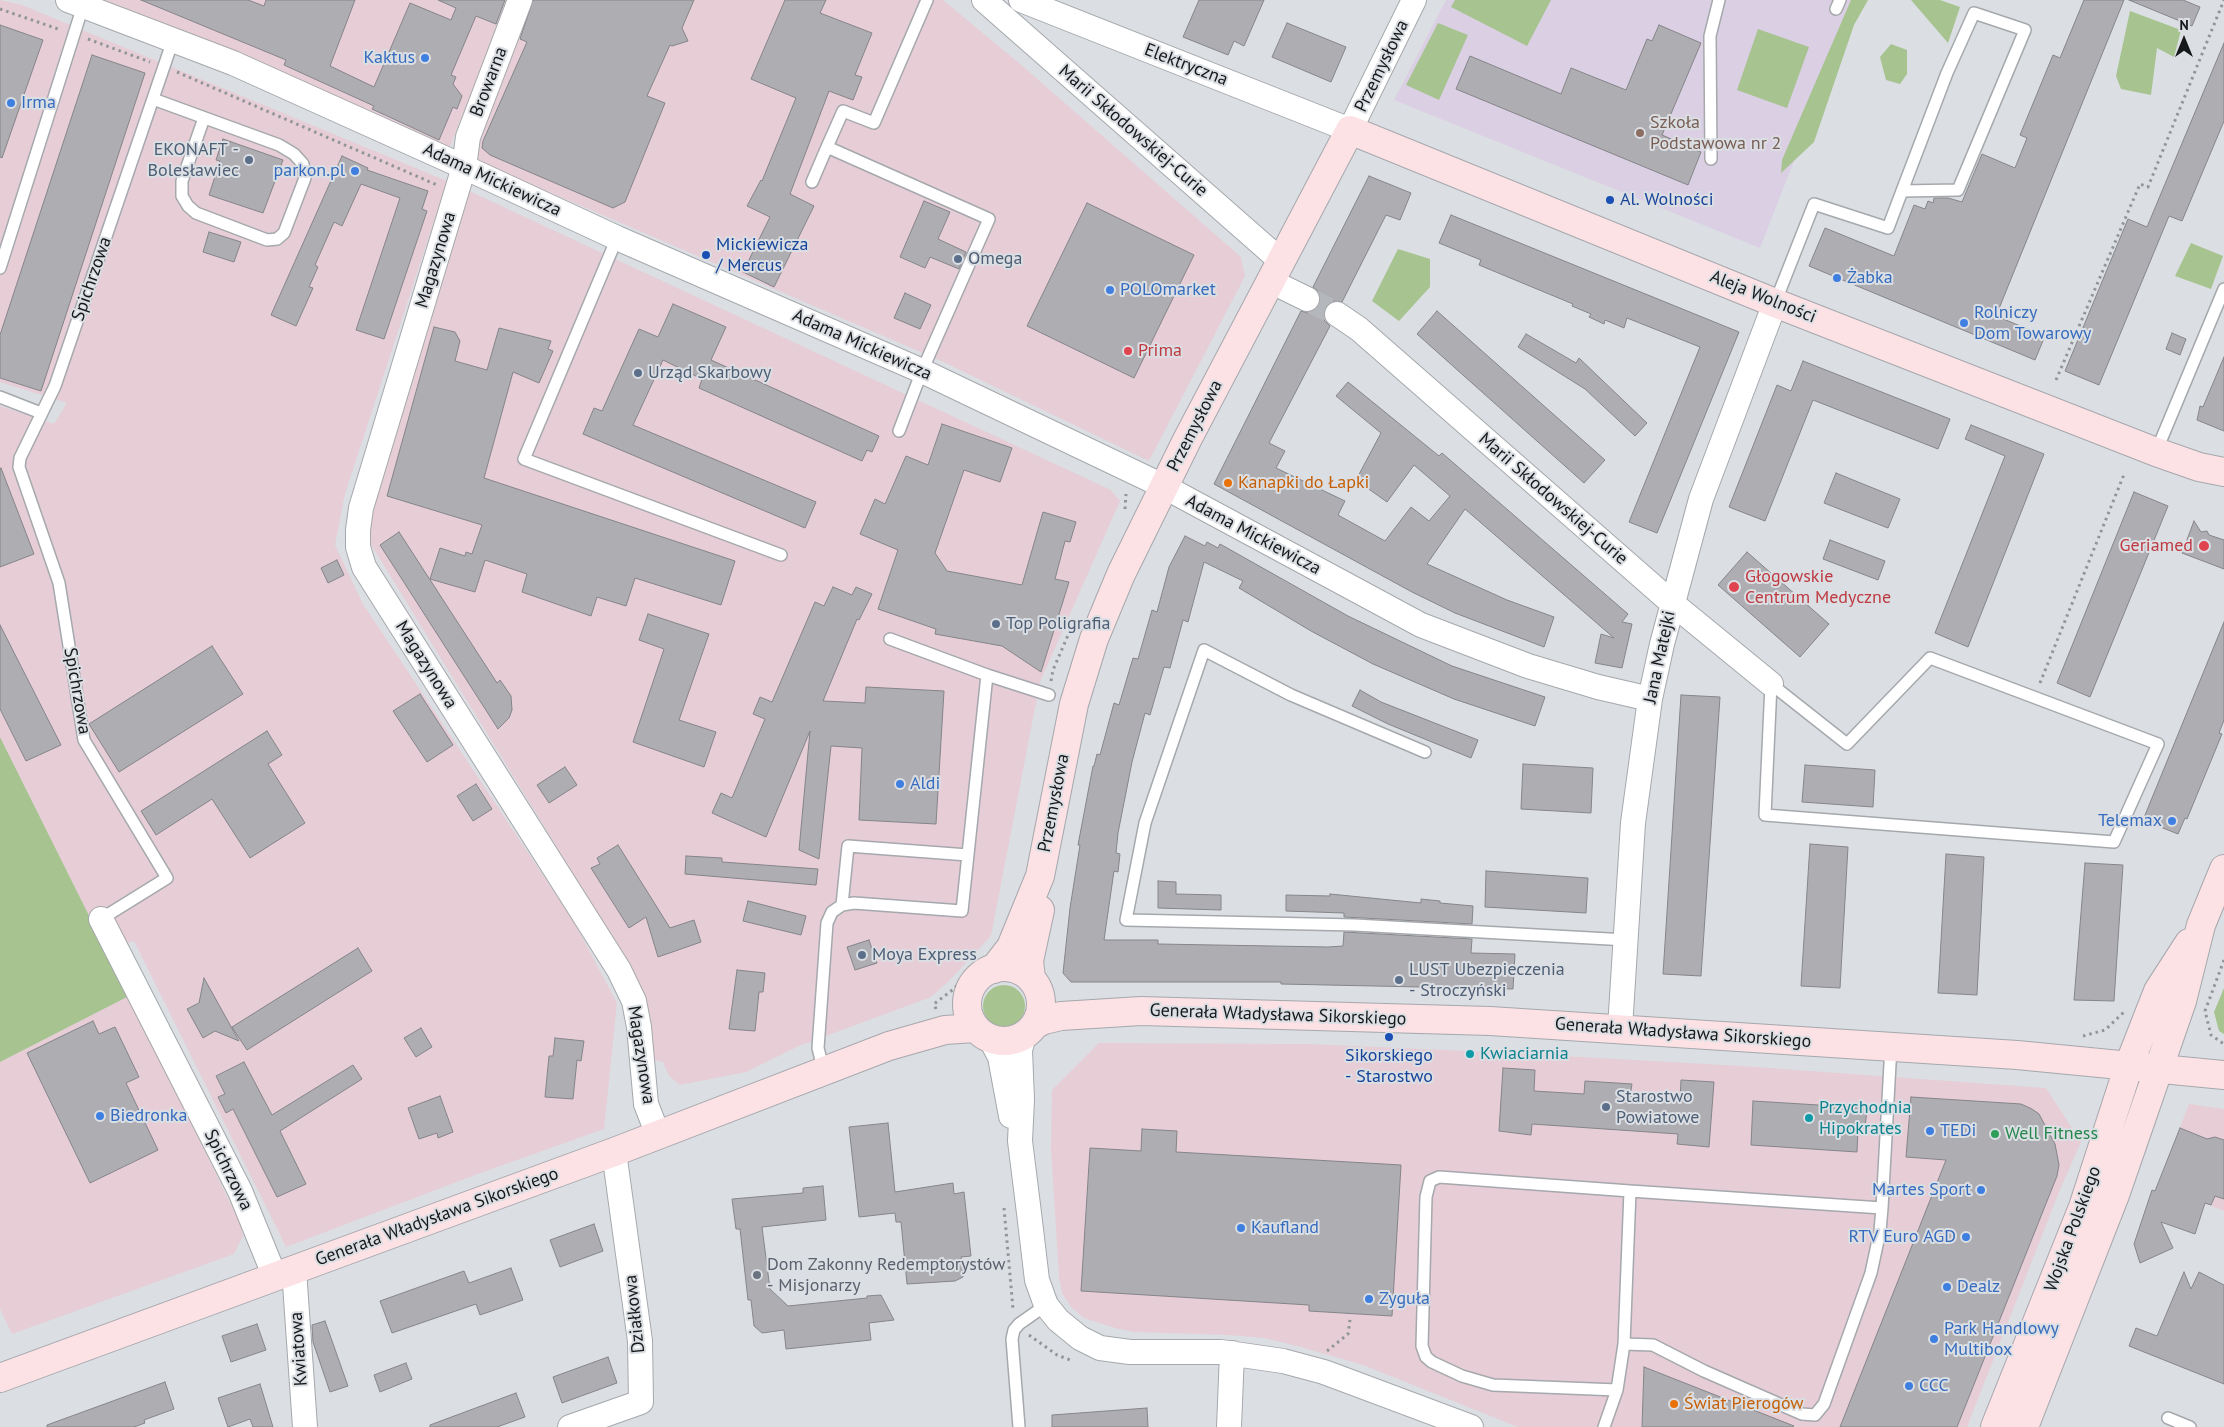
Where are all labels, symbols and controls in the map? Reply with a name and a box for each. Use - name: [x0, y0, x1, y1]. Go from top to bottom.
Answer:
- north arrow: [2159, 15, 2209, 65]
- street label: Przemysłowa: [1350, 16, 1414, 116]
- text: N: [2179, 16, 2189, 34]
- street label: Elektryczna: [1141, 39, 1231, 91]
- street label: Browarna: [466, 44, 512, 120]
- place label: Kaktus: [364, 47, 415, 69]
- marker: Kaktus: [419, 52, 431, 64]
- street label: Marii Skłodowskiej-Curie: [1054, 60, 1212, 202]
- place label: Irma: [21, 92, 56, 114]
- marker: Irma: [5, 97, 17, 109]
- place label: Szkoła Podstawowa nr 2: [1650, 112, 1781, 154]
- marker: Szkoła Podstawowa nr 2: [1634, 127, 1646, 139]
- place label: EKONAFT - Bolesławiec: [148, 139, 239, 182]
- street label: Adama Mickiewicza: [419, 139, 565, 221]
- marker: EKONAFT - Bolesławiec: [243, 154, 255, 166]
- place label: parkon.pl: [273, 160, 345, 182]
- marker: parkon.pl: [349, 165, 361, 177]
- place label: Al. Wolności: [1620, 189, 1714, 211]
- marker: Al. Wolności: [1604, 194, 1616, 206]
- street label: Magazynowa: [411, 209, 461, 311]
- street label: Spichrzowa: [68, 234, 116, 324]
- place label: Mickiewicza / Mercus: [716, 234, 808, 276]
- place label: Omega: [968, 248, 1022, 270]
- marker: Mickiewicza / Mercus: [700, 249, 712, 261]
- marker: Omega: [952, 253, 964, 265]
- street label: Aleja Wolności: [1707, 266, 1819, 328]
- place label: Żabka: [1847, 267, 1893, 289]
- marker: Żabka: [1831, 272, 1843, 284]
- place label: POLOmarket: [1120, 279, 1216, 301]
- marker: POLOmarket: [1104, 284, 1116, 296]
- place label: Rolniczy Dom Towarowy: [1974, 302, 2091, 344]
- street label: Adama Mickiewicza: [789, 305, 935, 385]
- marker: Rolniczy Dom Towarowy: [1958, 317, 1970, 329]
- place label: Prima: [1138, 340, 1182, 362]
- marker: Prima: [1122, 345, 1134, 357]
- place label: Urząd Skarbowy: [648, 362, 771, 384]
- marker: Urząd Skarbowy: [632, 367, 644, 379]
- street label: Przemysłowa: [1163, 377, 1227, 475]
- street label: Marii Skłodowskiej-Curie: [1474, 428, 1632, 570]
- place label: Kanapki do Łapki: [1238, 472, 1369, 494]
- marker: Kanapki do Łapki: [1222, 477, 1234, 489]
- street label: Adama Mickiewicza: [1182, 490, 1324, 580]
- place label: Geriamed: [2120, 535, 2193, 557]
- marker: Geriamed: [2197, 539, 2211, 553]
- place label: Głogowskie Centrum Medyczne: [1745, 566, 1891, 608]
- marker: Głogowskie Centrum Medyczne: [1727, 580, 1741, 594]
- street label: Jana Matejki: [1640, 609, 1680, 705]
- place label: Top Poligrafia: [1006, 613, 1110, 635]
- street label: Magazynowa: [390, 617, 462, 713]
- marker: Top Poligrafia: [990, 618, 1002, 630]
- street label: Spichrzowa: [59, 646, 95, 736]
- street label: Przemysłowa: [1034, 752, 1074, 854]
- place label: Aldi: [910, 773, 940, 795]
- marker: Aldi: [894, 778, 906, 790]
- place label: Telemax: [2098, 810, 2162, 832]
- marker: Telemax: [2166, 815, 2178, 827]
- place label: Moya Express: [872, 944, 977, 966]
- marker: Moya Express: [856, 949, 868, 961]
- place label: LUST Ubezpieczenia - Stroczyński: [1409, 959, 1565, 1002]
- marker: LUST Ubezpieczenia - Stroczyński: [1393, 974, 1405, 986]
- street label: Generała Władysława Sikorskiego: [1149, 1000, 1407, 1030]
- street label: Magazynowa: [623, 1004, 659, 1106]
- street label: Generała Władysława Sikorskiego: [1554, 1013, 1812, 1053]
- marker: Sikorskiego - Starostwo: [1383, 1031, 1395, 1043]
- place label: Kwiaciarnia: [1480, 1043, 1569, 1065]
- place label: Sikorskiego - Starostwo: [1345, 1045, 1433, 1088]
- marker: Kwiaciarnia: [1464, 1048, 1476, 1060]
- place label: Starostwo Powiatowe: [1616, 1086, 1699, 1128]
- place label: Przychodnia Hipokrates: [1819, 1097, 1912, 1140]
- marker: Starostwo Powiatowe: [1600, 1101, 1612, 1113]
- place label: Biedronka: [110, 1105, 187, 1127]
- marker: Biedronka: [94, 1110, 106, 1122]
- marker: Przychodnia Hipokrates: [1803, 1112, 1815, 1124]
- place label: TEDi: [1940, 1120, 1976, 1142]
- place label: Well Fitness: [2005, 1123, 2098, 1145]
- marker: TEDi: [1924, 1125, 1936, 1137]
- street label: Spichrzowa: [199, 1126, 257, 1214]
- marker: Well Fitness: [1989, 1128, 2001, 1140]
- street label: Generała Władysława Sikorskiego: [313, 1163, 561, 1271]
- street label: Wojska Polskiego: [2040, 1163, 2106, 1295]
- place label: Martes Sport: [1872, 1179, 1971, 1201]
- marker: Martes Sport: [1975, 1184, 1987, 1196]
- place label: Kaufland: [1251, 1217, 1319, 1239]
- marker: Kaufland: [1235, 1222, 1247, 1234]
- place label: RTV Euro AGD: [1849, 1226, 1956, 1248]
- marker: RTV Euro AGD: [1960, 1231, 1972, 1243]
- place label: Dom Zakonny Redemptorystów - Misjonarzy: [767, 1254, 1006, 1296]
- marker: Dom Zakonny Redemptorystów - Misjonarzy: [751, 1269, 763, 1281]
- street label: Działkowa: [620, 1274, 650, 1354]
- place label: Dealz: [1957, 1276, 2000, 1298]
- marker: Dealz: [1941, 1281, 1953, 1293]
- place label: Zyguła: [1379, 1288, 1430, 1310]
- marker: Zyguła: [1363, 1293, 1375, 1305]
- street label: Kwiatowa: [286, 1311, 312, 1387]
- place label: Park Handlowy Multibox: [1944, 1318, 2059, 1360]
- marker: Park Handlowy Multibox: [1928, 1333, 1940, 1345]
- place label: CCC: [1919, 1375, 1949, 1397]
- marker: CCC: [1903, 1380, 1915, 1392]
- place label: Świat Pierogów: [1684, 1393, 1804, 1415]
- marker: Świat Pierogów: [1668, 1398, 1680, 1410]

